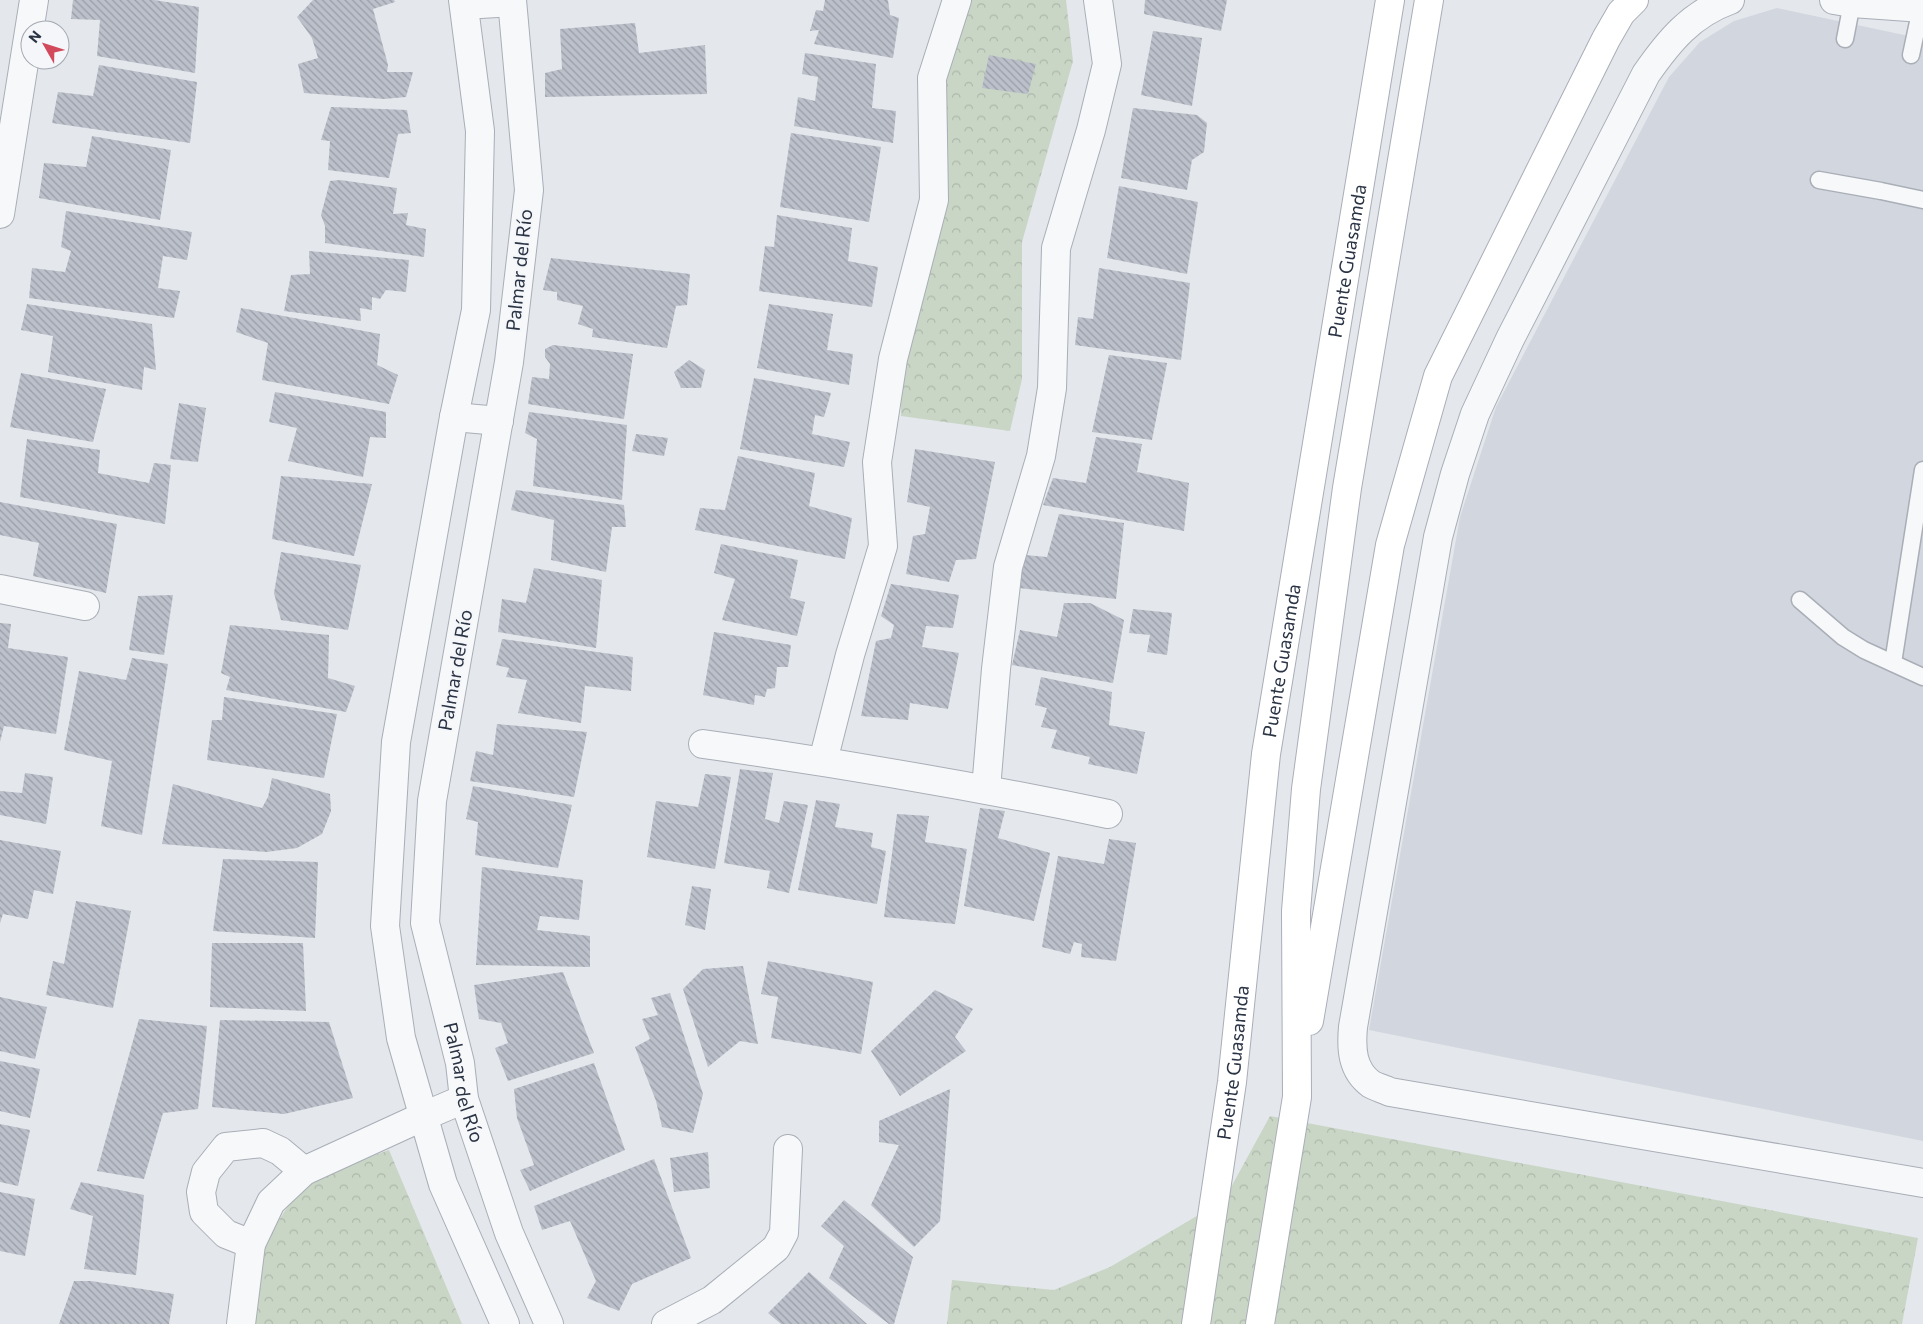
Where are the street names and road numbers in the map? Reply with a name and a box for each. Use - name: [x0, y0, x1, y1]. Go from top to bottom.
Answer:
- street label: Puente Guasamda: [1323, 182, 1371, 340]
- street label: Palmar del Río: [501, 208, 536, 332]
- street label: Puente Guasamda: [1257, 582, 1305, 739]
- street label: Palmar del Río: [433, 607, 477, 732]
- street label: Puente Guasamda: [1212, 984, 1253, 1141]
- street label: Palmar del Río: [439, 1020, 490, 1145]

